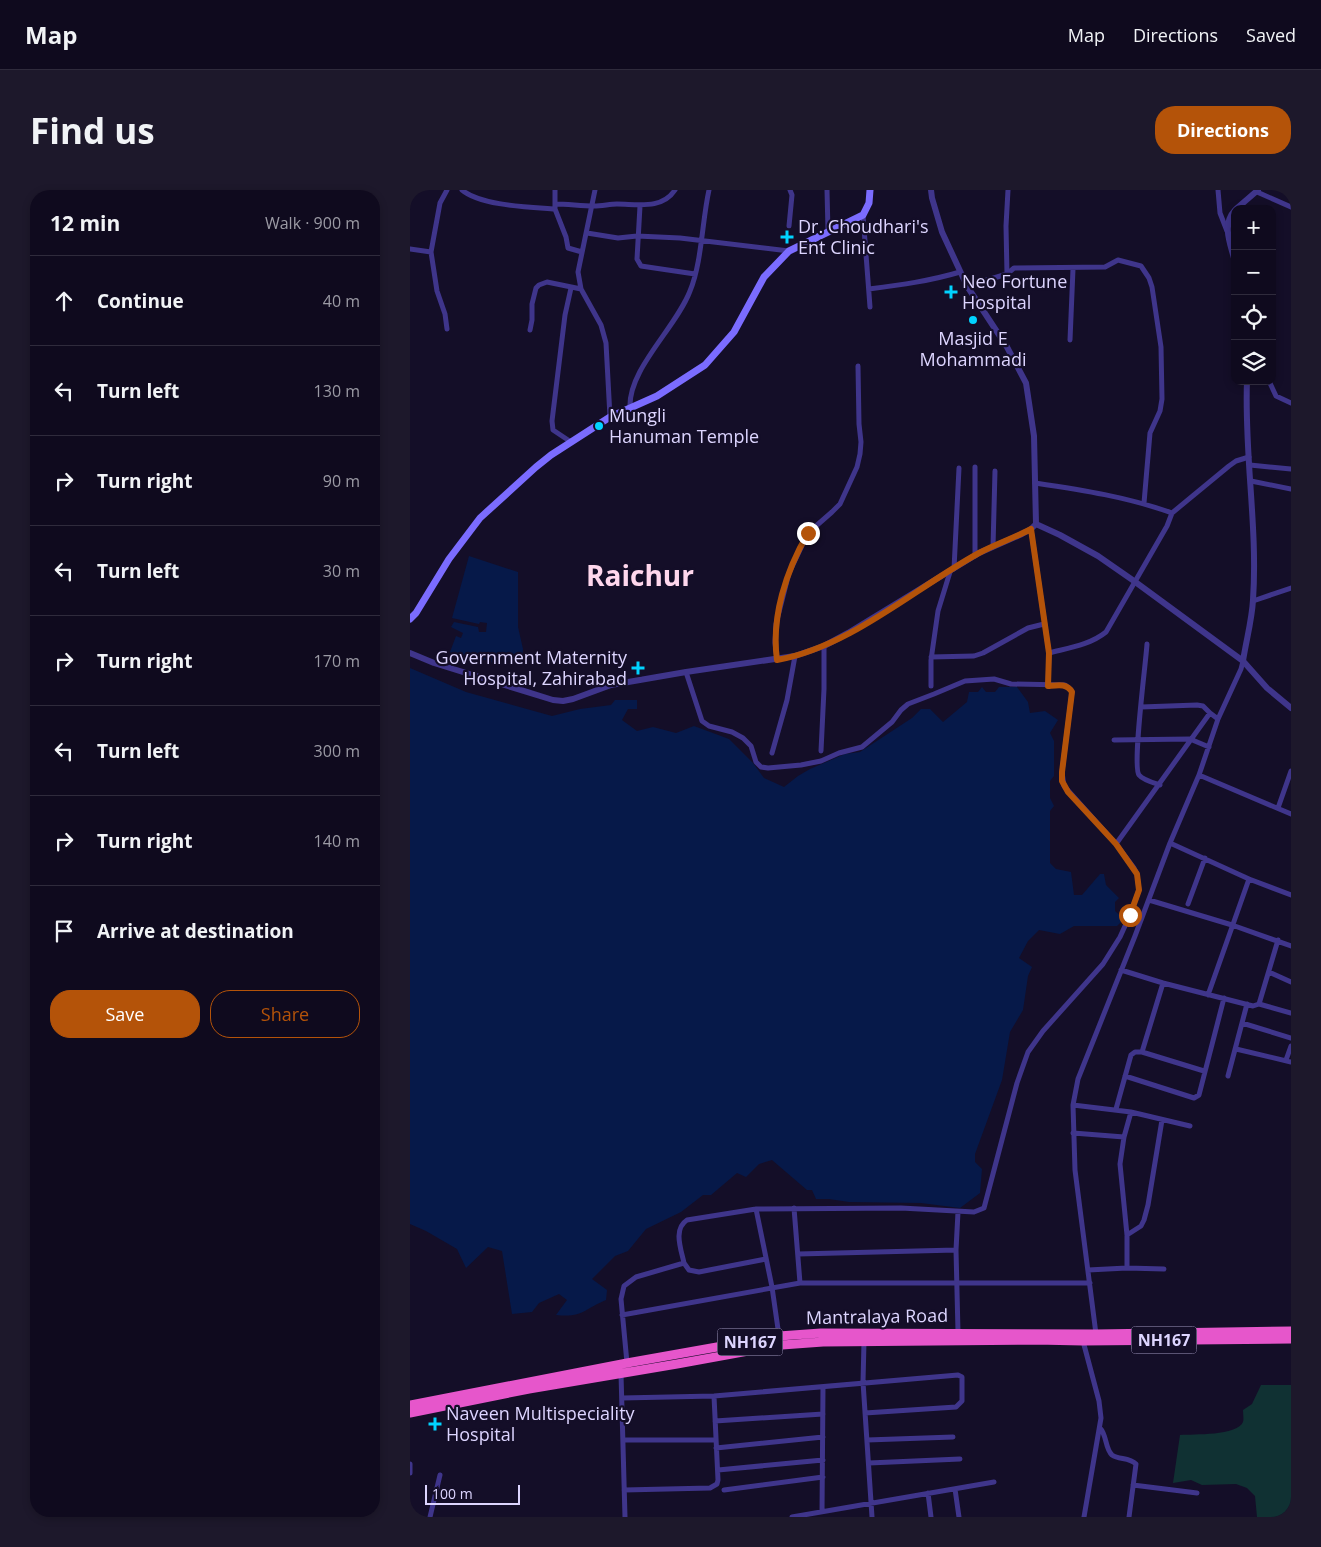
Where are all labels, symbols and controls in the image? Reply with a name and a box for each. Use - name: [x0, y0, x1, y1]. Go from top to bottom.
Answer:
- text: Map: [25, 18, 77, 51]
- text: Map: [1068, 23, 1105, 47]
- text: Directions: [1133, 23, 1218, 47]
- text: Saved: [1246, 23, 1296, 47]
- button: Directions: [1155, 106, 1291, 154]
- text: Find us: [30, 107, 155, 154]
- map controls: [1231, 205, 1276, 385]
- button: +: [1231, 205, 1276, 250]
- text: 12 min: [50, 209, 120, 237]
- text: Walk · 900 m: [265, 212, 360, 234]
- place label: Dr. Choudhari's Ent Clinic: [798, 214, 929, 259]
- marker: Dr. Choudhari's Ent Clinic: [780, 230, 794, 244]
- button: −: [1231, 250, 1276, 295]
- place label: Neo Fortune Hospital: [962, 269, 1067, 314]
- marker: Neo Fortune Hospital: [944, 285, 958, 299]
- icon: ahead: [50, 287, 78, 315]
- text: Continue: [97, 288, 184, 314]
- text: 40 m: [323, 290, 360, 312]
- button: locate: [1231, 295, 1276, 340]
- marker: Masjid E Mohammadi: [967, 314, 979, 326]
- place label: Masjid E Mohammadi: [920, 326, 1026, 371]
- button: layers: [1231, 340, 1276, 385]
- icon: left: [50, 377, 78, 405]
- text: Turn left: [97, 378, 179, 404]
- text: 130 m: [314, 380, 360, 402]
- place label: Mungli Hanuman Temple: [609, 403, 759, 448]
- marker: Mungli Hanuman Temple: [593, 420, 605, 432]
- icon: right: [50, 467, 78, 495]
- text: Turn right: [97, 468, 192, 494]
- text: 90 m: [323, 470, 360, 492]
- route end: [797, 522, 820, 545]
- district label: Raichur: [586, 556, 694, 594]
- icon: left: [50, 557, 78, 585]
- text: Turn left: [97, 558, 179, 584]
- text: 30 m: [323, 560, 360, 582]
- place label: Government Maternity Hospital, Zahirabad: [436, 645, 628, 690]
- icon: right: [50, 647, 78, 675]
- text: Turn right: [97, 648, 192, 674]
- text: 170 m: [314, 650, 360, 672]
- marker: Government Maternity Hospital, Zahirabad: [631, 661, 645, 675]
- icon: left: [50, 737, 78, 765]
- text: Turn left: [97, 738, 179, 764]
- text: 300 m: [314, 740, 360, 762]
- icon: right: [50, 827, 78, 855]
- text: Turn right: [97, 828, 192, 854]
- text: 140 m: [314, 830, 360, 852]
- route start: [1119, 904, 1142, 927]
- icon: arrive: [50, 917, 78, 945]
- text: Arrive at destination: [97, 918, 294, 944]
- button: Save: [50, 990, 200, 1038]
- button: Share: [210, 990, 360, 1038]
- street label: Mantralaya Road: [806, 1303, 948, 1329]
- road number: NH167: [1132, 1326, 1196, 1354]
- road number: NH167: [718, 1328, 782, 1356]
- place label: Naveen Multispeciality Hospital: [446, 1401, 636, 1446]
- marker: Naveen Multispeciality Hospital: [428, 1417, 442, 1431]
- scale bar: [425, 1482, 520, 1505]
- text: 100 m: [432, 1484, 473, 1503]

